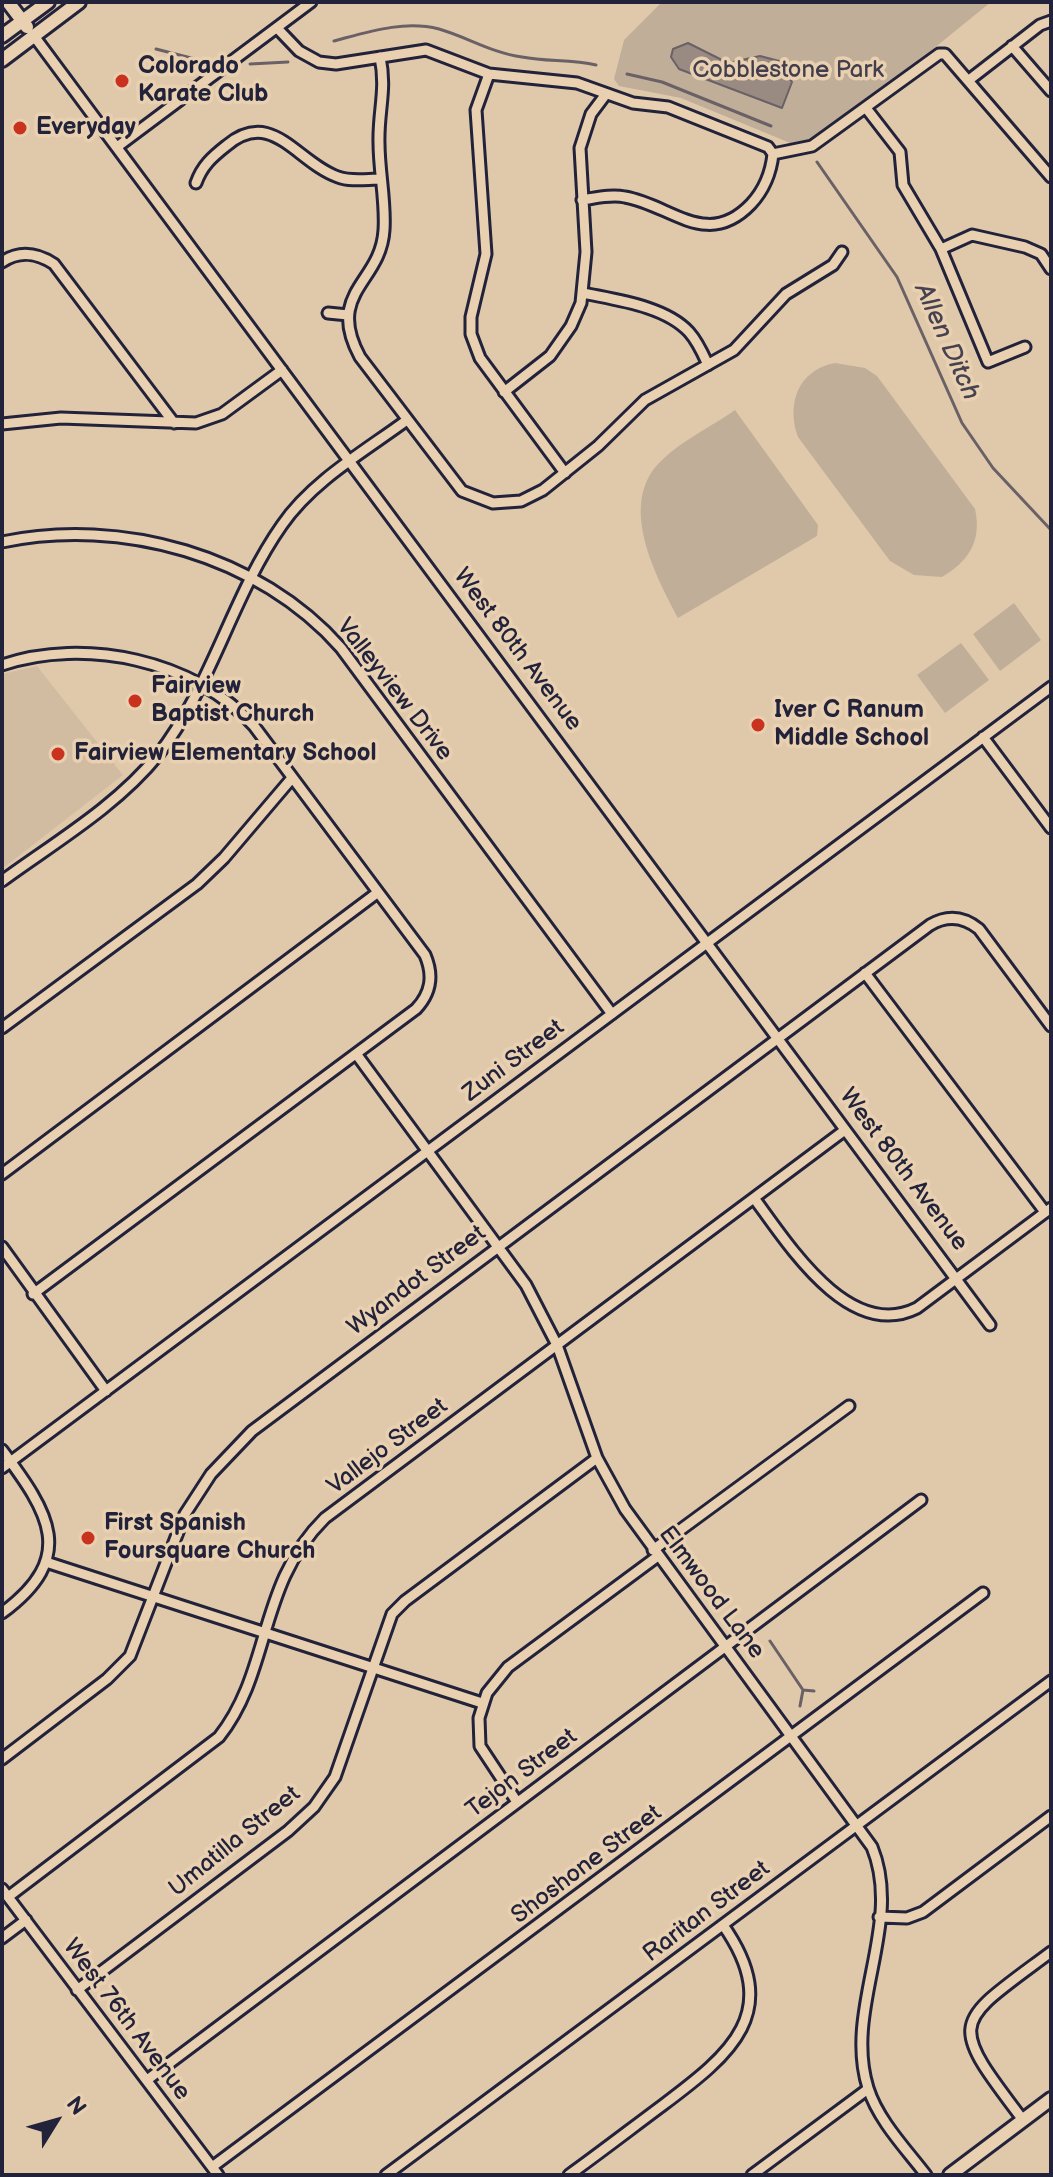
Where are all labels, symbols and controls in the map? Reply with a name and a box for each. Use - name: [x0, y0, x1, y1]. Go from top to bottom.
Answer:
- place label: Colorado Karate Club: [138, 53, 268, 109]
- park label: Cobblestone Park: [692, 57, 884, 85]
- marker: Colorado Karate Club: [113, 72, 131, 90]
- place label: Everyday: [36, 114, 136, 142]
- marker: Everyday: [11, 119, 29, 137]
- water label: Allen Ditch: [906, 279, 986, 405]
- street label: West 80th Avenue: [446, 563, 588, 737]
- street label: Valleyview Drive: [330, 613, 458, 767]
- place label: Fairview Baptist Church: [151, 673, 314, 729]
- marker: Fairview Baptist Church: [126, 692, 144, 710]
- place label: Iver C Ranum Middle School: [774, 697, 929, 753]
- marker: Iver C Ranum Middle School: [749, 716, 767, 734]
- place label: Fairview Elementary School: [74, 740, 377, 768]
- marker: Fairview Elementary School: [49, 745, 67, 763]
- street label: Zuni Street: [458, 1014, 570, 1108]
- street label: West 80th Avenue: [832, 1083, 974, 1257]
- street label: Wyandot Street: [342, 1220, 492, 1342]
- street label: Vallejo Street: [322, 1392, 454, 1502]
- place label: First Spanish Foursquare Church: [104, 1510, 315, 1566]
- street label: Elmwood Lane: [652, 1521, 770, 1665]
- marker: First Spanish Foursquare Church: [79, 1529, 97, 1547]
- street label: Tejon Street: [461, 1723, 583, 1825]
- street label: Umatilla Street: [164, 1780, 306, 1904]
- street label: Shoshone Street: [506, 1799, 668, 1931]
- street label: Raritan Street: [638, 1855, 776, 1969]
- street label: West 76th Avenue: [56, 1934, 196, 2106]
- north arrow: [16, 2081, 96, 2161]
- text: N: [60, 2092, 91, 2121]

